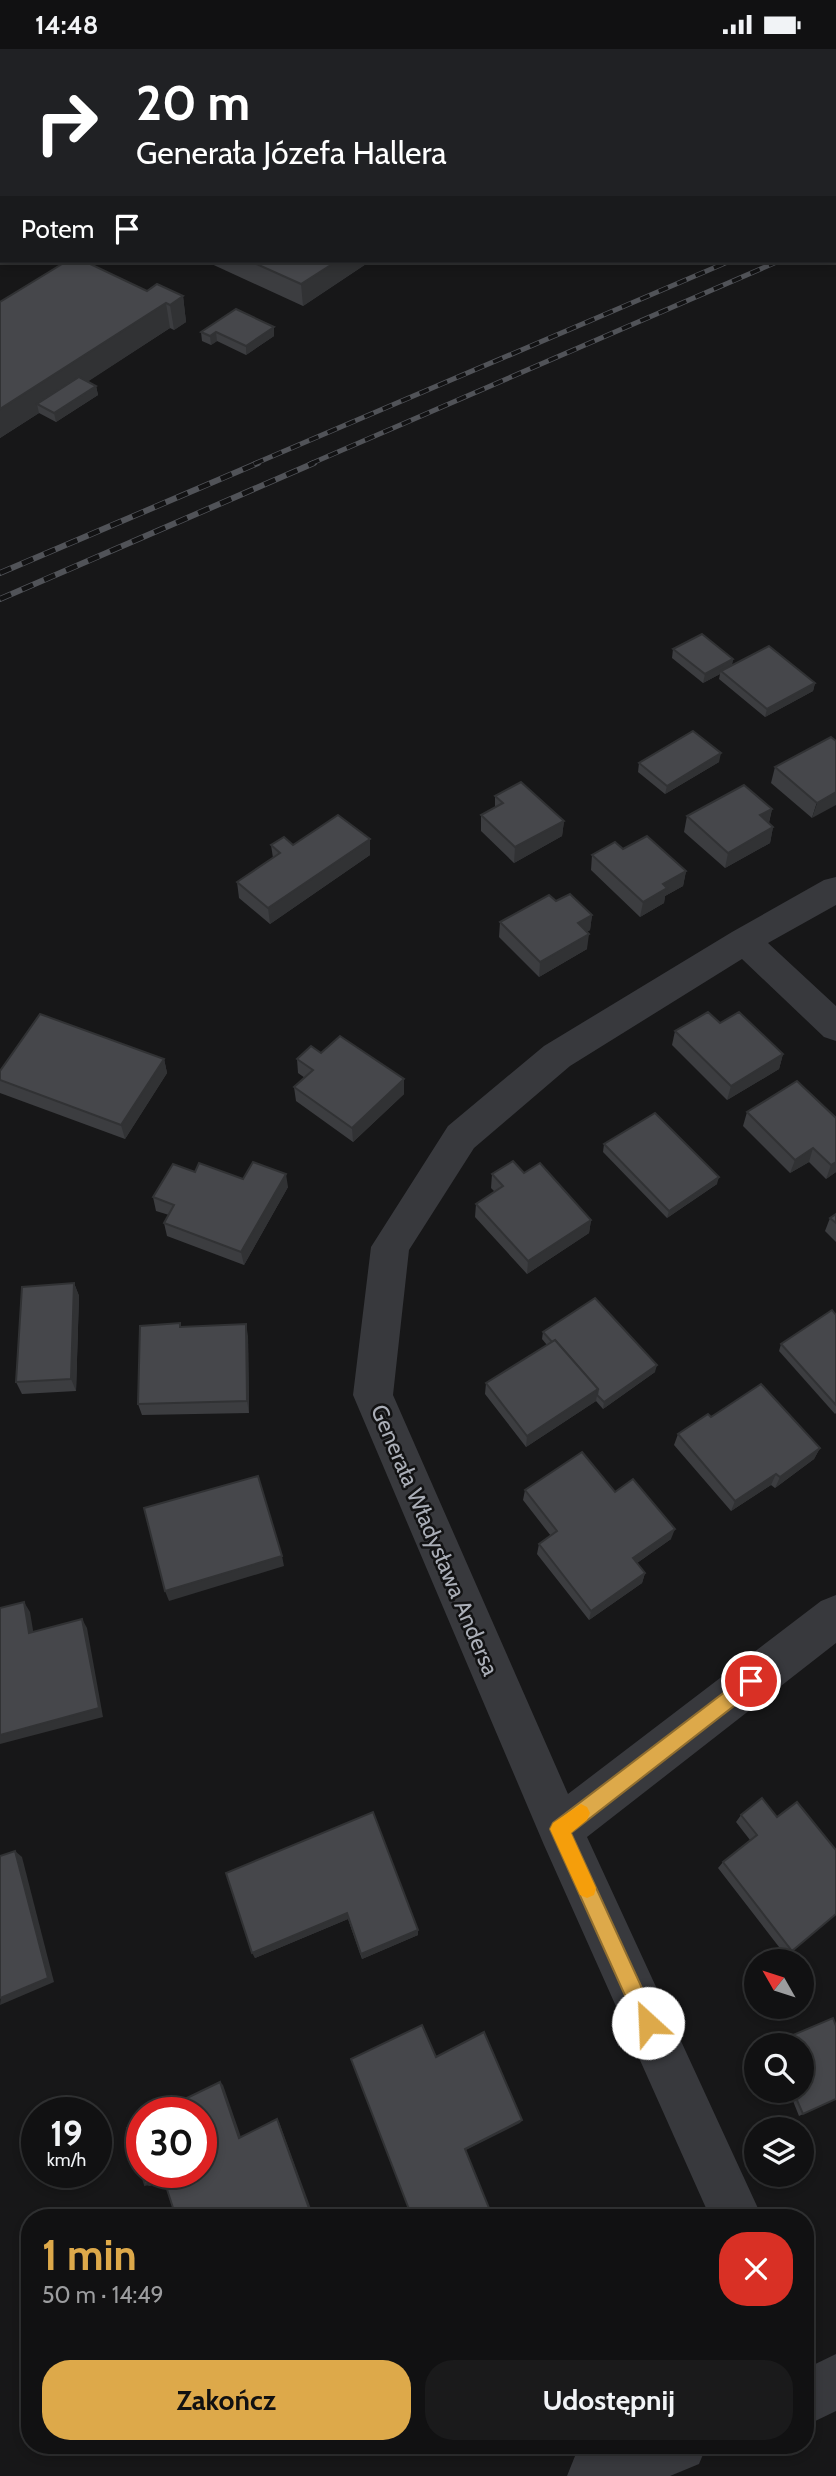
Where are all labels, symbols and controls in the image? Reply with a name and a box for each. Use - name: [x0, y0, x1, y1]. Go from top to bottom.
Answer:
- text: 14:48: [35, 9, 98, 41]
- text: 20 m: [136, 73, 250, 132]
- icon: right: [21, 77, 112, 168]
- text: Generała Józefa Hallera: [136, 133, 447, 172]
- icon: arrive: [108, 210, 146, 248]
- text: Potem: [21, 213, 94, 245]
- street label: Generała Władysława Andersa: [365, 1400, 505, 1680]
- pin: [721, 1651, 781, 1711]
- icon: arrive: [732, 1662, 770, 1700]
- north arrow: [744, 1949, 814, 2019]
- map controls: [744, 1949, 814, 2187]
- position arrow: [611, 1986, 685, 2060]
- button: search: [744, 2033, 814, 2103]
- speed limit sign: 30: [126, 2097, 217, 2188]
- text: 19: [50, 2112, 83, 2155]
- button: layers: [744, 2117, 814, 2187]
- text: km/h: [47, 2149, 86, 2171]
- text: 1 min: [42, 2229, 137, 2281]
- button: close: [719, 2232, 793, 2306]
- text: 50 m · 14:49: [42, 2281, 164, 2309]
- button: Zakończ: [42, 2360, 411, 2440]
- button: Udostępnij: [425, 2360, 793, 2440]

